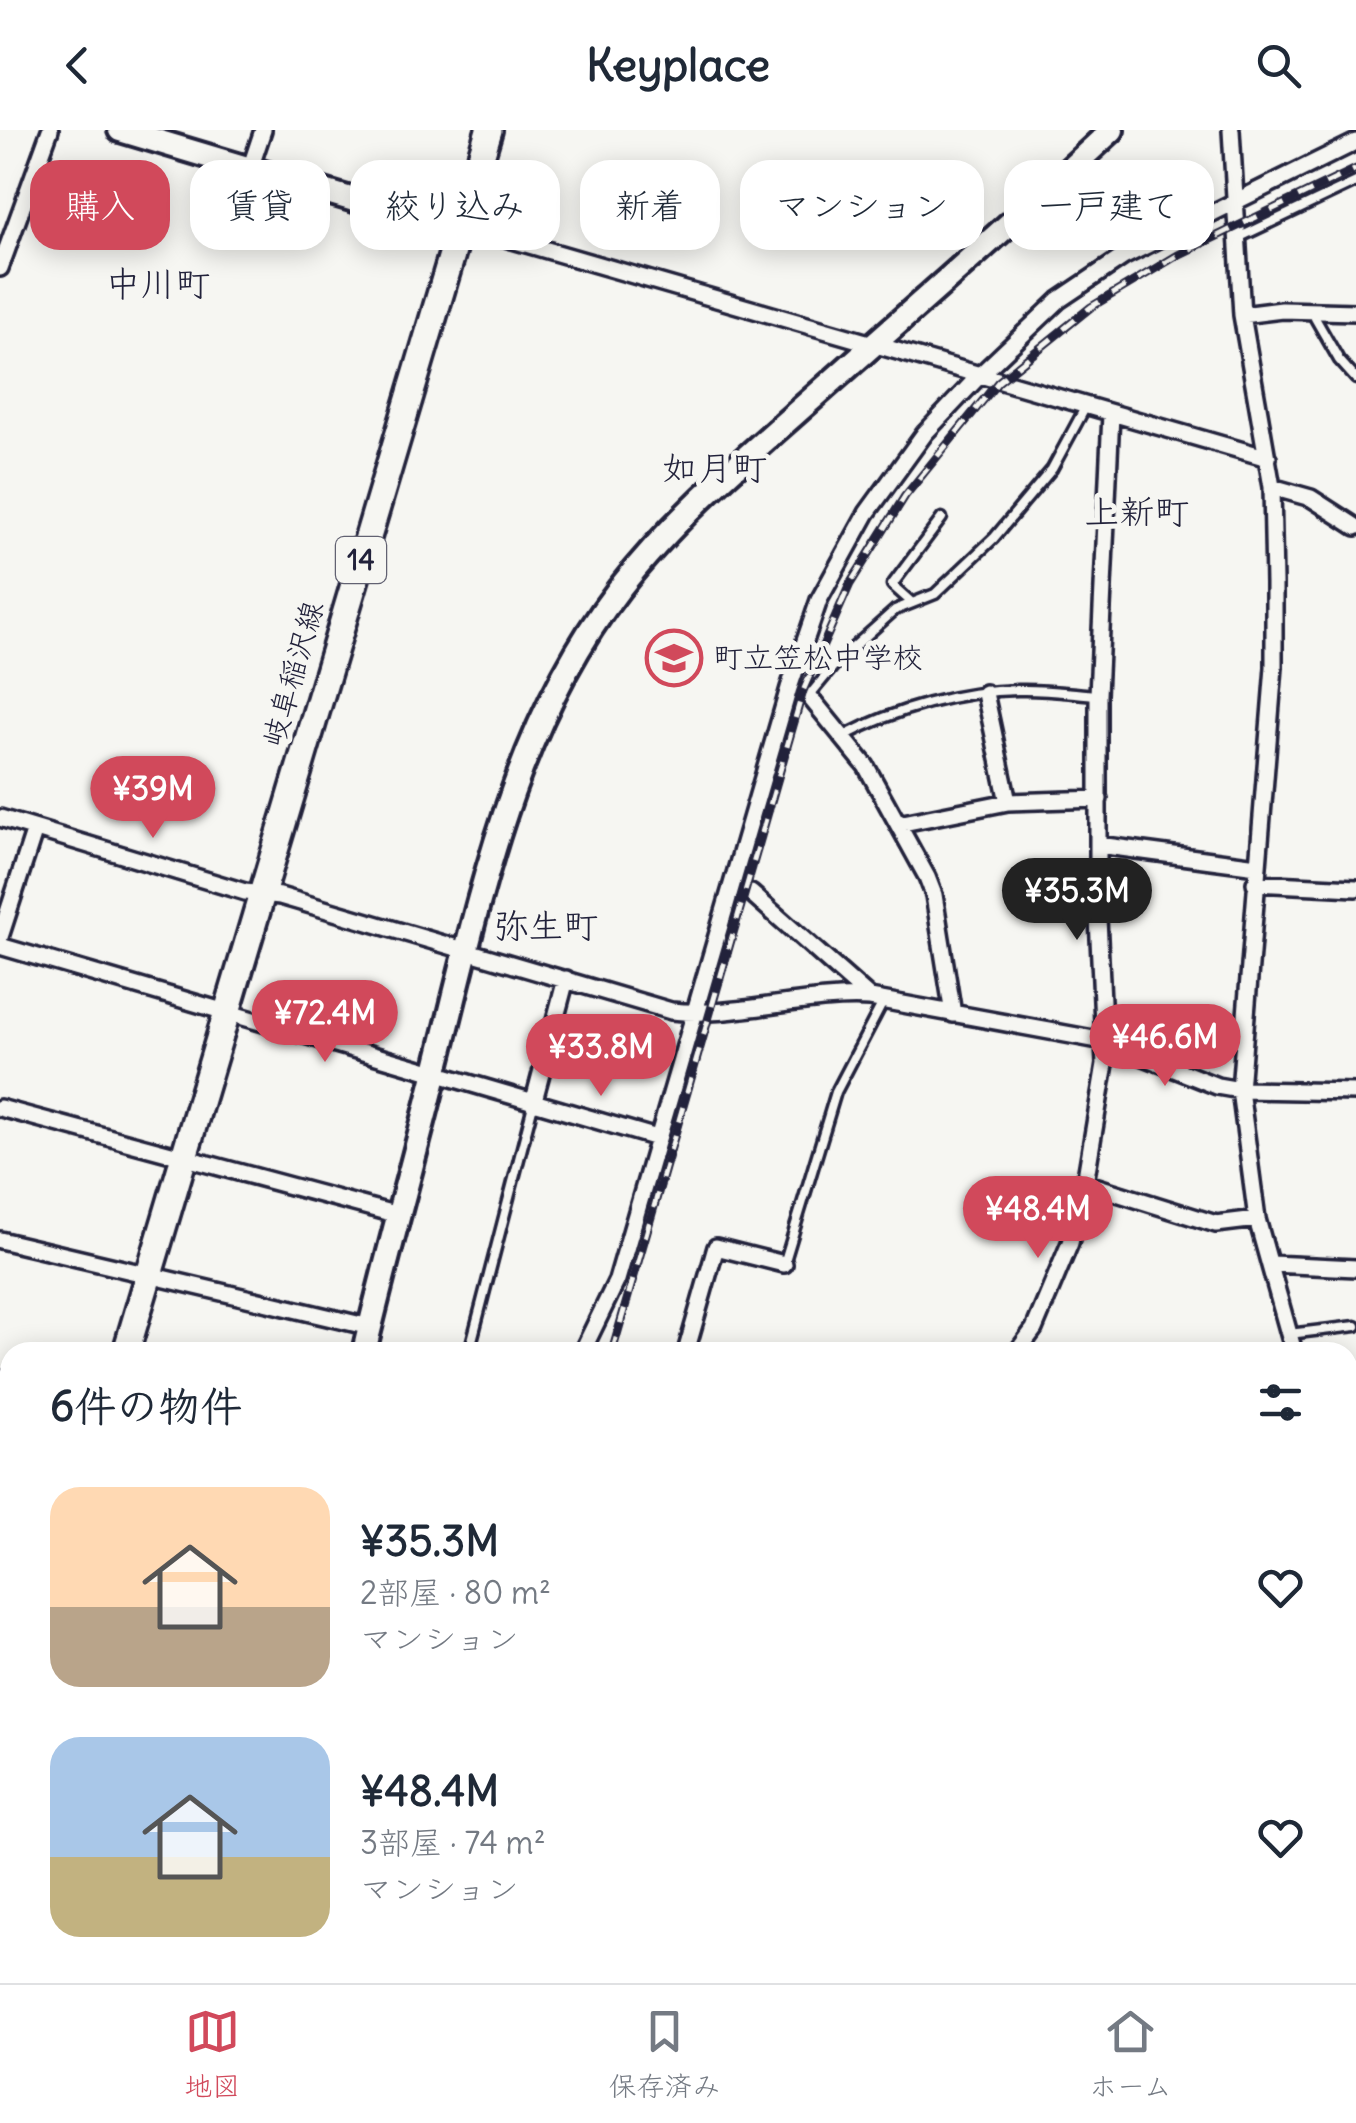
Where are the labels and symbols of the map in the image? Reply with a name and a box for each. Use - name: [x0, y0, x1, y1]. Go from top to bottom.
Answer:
- district label: 中川町: [105, 261, 211, 305]
- district label: 如月町: [662, 445, 768, 489]
- district label: 上新町: [1084, 489, 1190, 533]
- road number: 14: [336, 537, 386, 583]
- street label: 岐阜稲沢線: [253, 596, 331, 751]
- school or university icon: 町立笠松中学校: [644, 628, 704, 688]
- place label: 町立笠松中学校: [713, 638, 923, 676]
- pin: ¥39M: [94, 756, 212, 841]
- pin: ¥35.3M: [996, 858, 1158, 943]
- district label: 弥生町: [493, 903, 599, 947]
- pin: ¥72.4M: [244, 980, 406, 1065]
- pin: ¥46.6M: [1084, 1004, 1246, 1089]
- pin: ¥33.8M: [520, 1014, 682, 1099]
- pin: ¥48.4M: [957, 1176, 1119, 1261]

